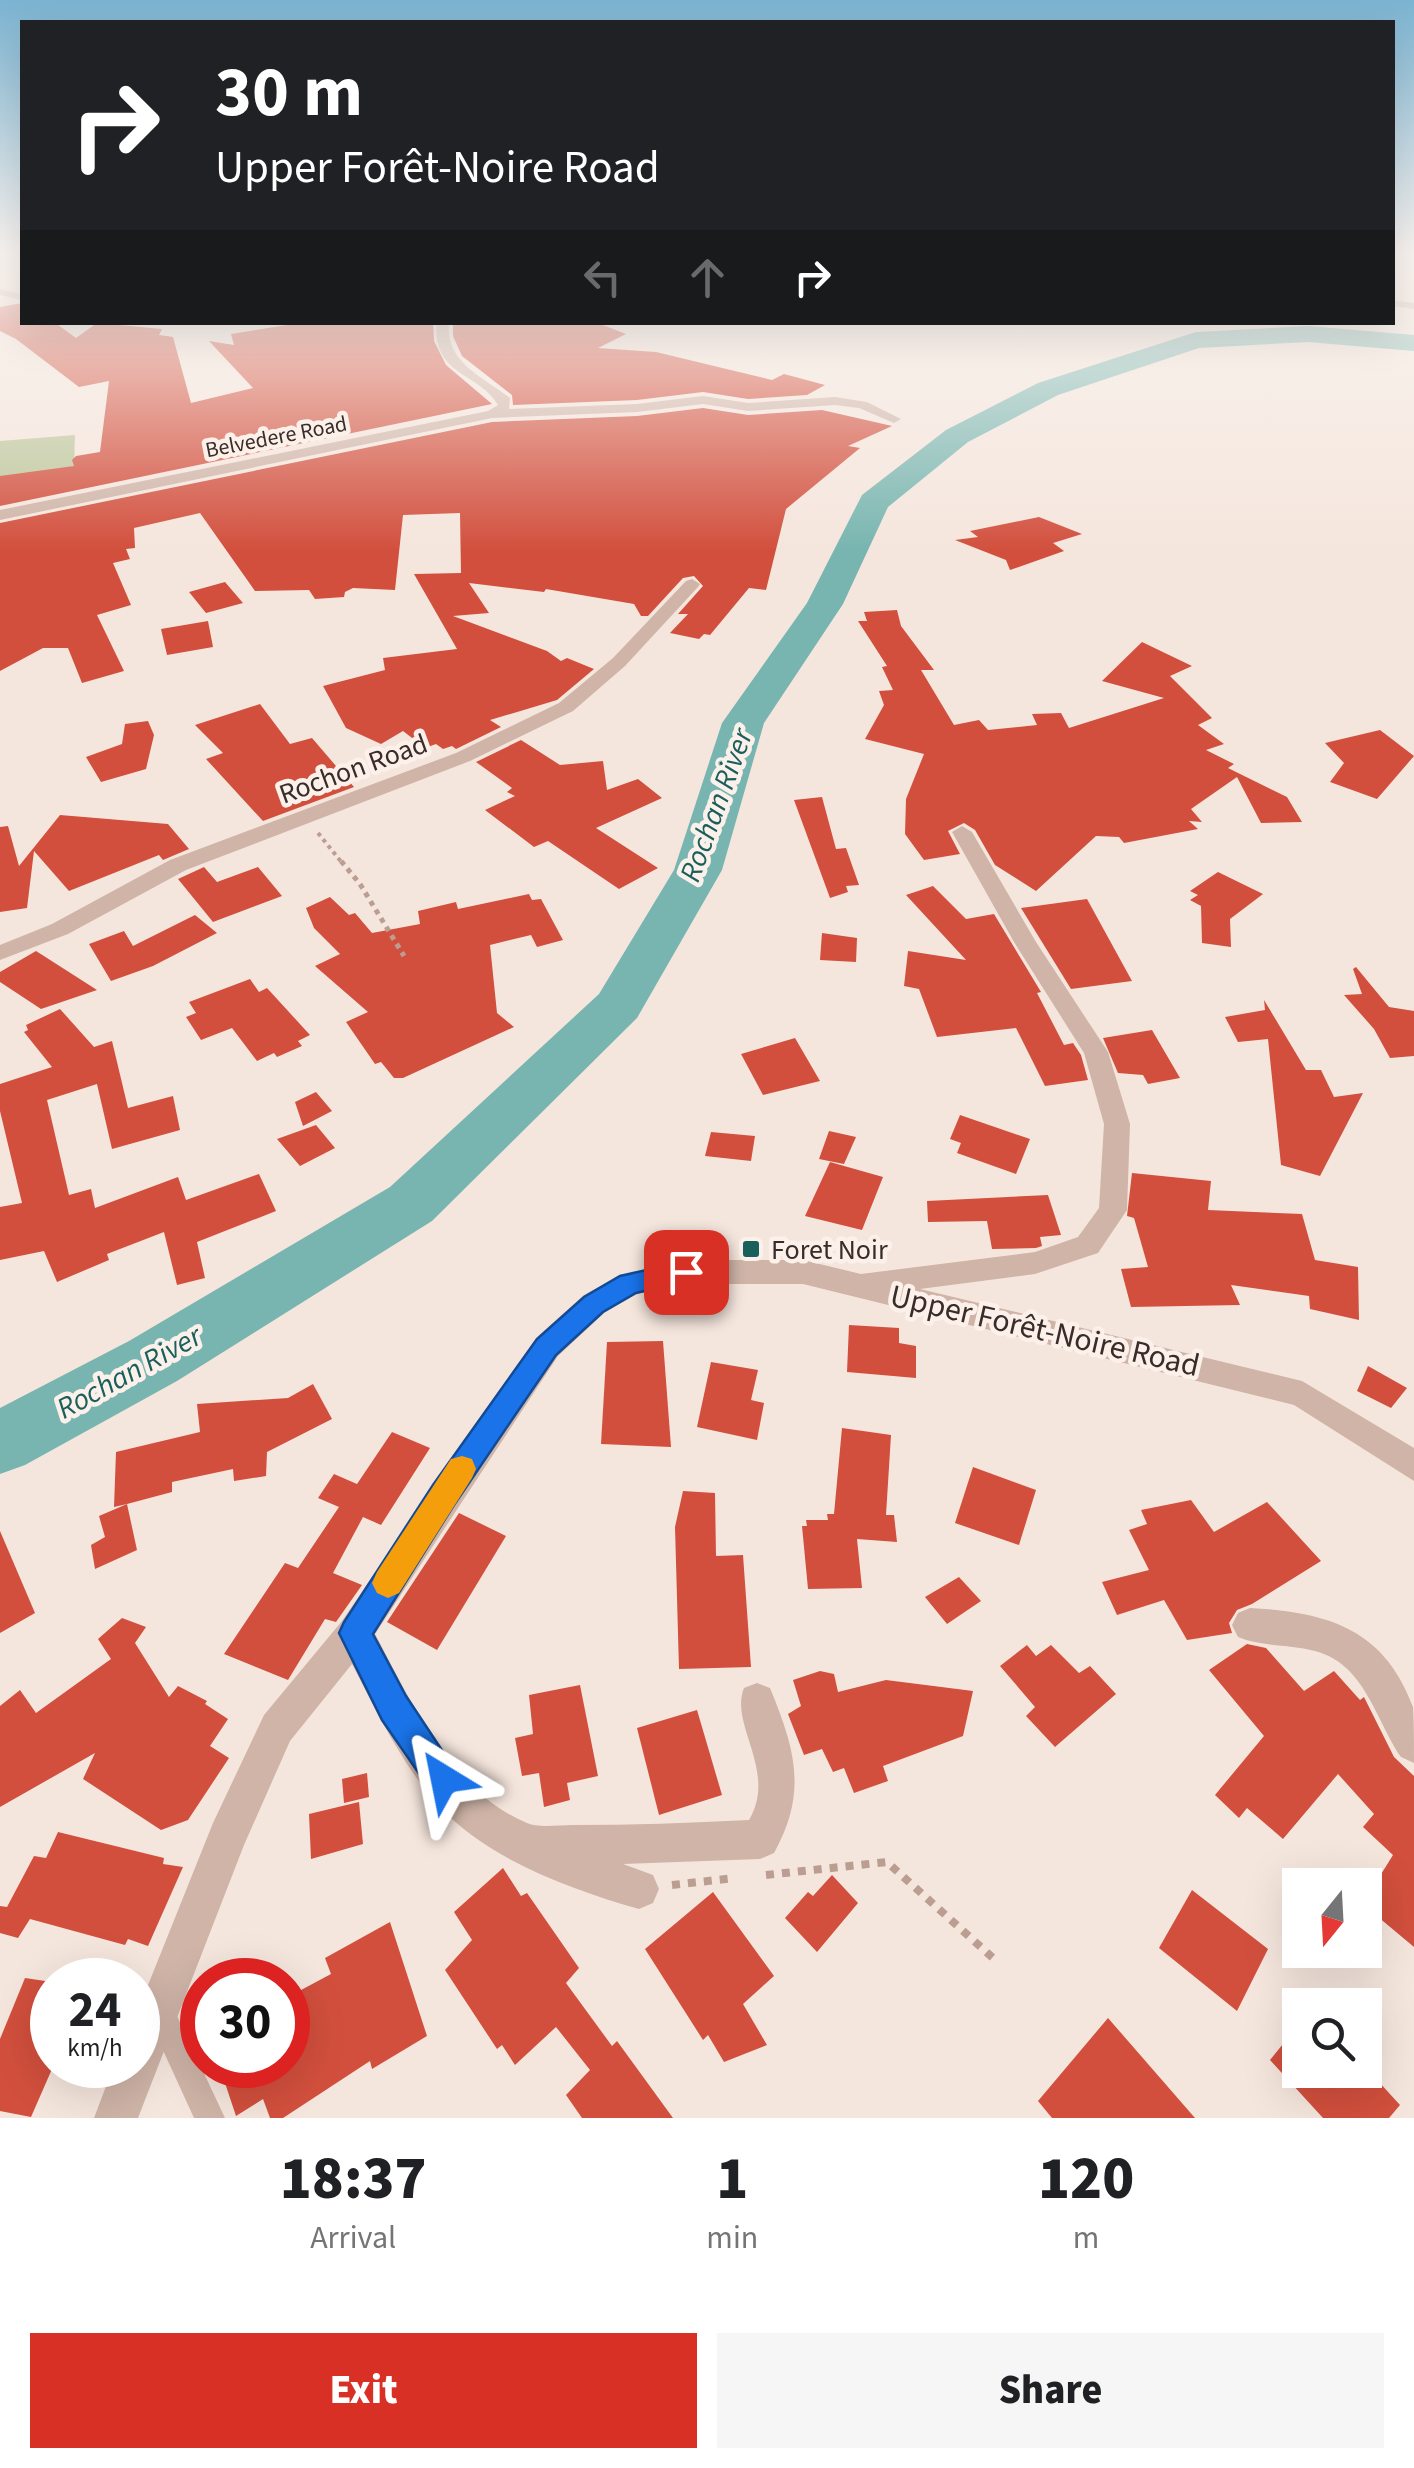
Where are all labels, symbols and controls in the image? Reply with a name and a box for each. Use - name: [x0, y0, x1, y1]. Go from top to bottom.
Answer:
- text: 30 m: [215, 43, 363, 143]
- icon: right: [50, 60, 180, 190]
- text: Upper Forêt-Noire Road: [215, 136, 660, 200]
- icon: left: [575, 250, 630, 305]
- icon: ahead: [680, 250, 735, 305]
- icon: right: [785, 250, 840, 305]
- street label: Belvedere Road: [203, 408, 350, 466]
- water label: Rochan River: [669, 721, 765, 888]
- street label: Rochon Road: [274, 724, 433, 814]
- pin: [644, 1230, 729, 1315]
- place label: Foret Noir: [771, 1230, 888, 1270]
- marker: Foret Noir: [740, 1238, 762, 1260]
- icon: arrive: [659, 1245, 714, 1300]
- street label: Upper Forêt-Noire Road: [886, 1273, 1204, 1389]
- water label: Rochan River: [49, 1314, 211, 1430]
- position arrow: [392, 1727, 496, 1831]
- north arrow: [1282, 1868, 1382, 1968]
- map controls: [1282, 1868, 1382, 2088]
- speed limit sign: 30: [180, 1958, 310, 2088]
- text: 24: [69, 1975, 121, 2046]
- button: search: [1282, 1988, 1382, 2088]
- text: km/h: [67, 2030, 123, 2066]
- text: 18:37: [280, 2137, 427, 2222]
- text: 1: [716, 2137, 748, 2222]
- text: 120: [1038, 2137, 1134, 2222]
- text: Arrival: [310, 2215, 396, 2261]
- text: min: [706, 2215, 758, 2261]
- text: m: [1073, 2215, 1099, 2261]
- button: Exit: [30, 2333, 697, 2448]
- button: Share: [717, 2333, 1384, 2448]

